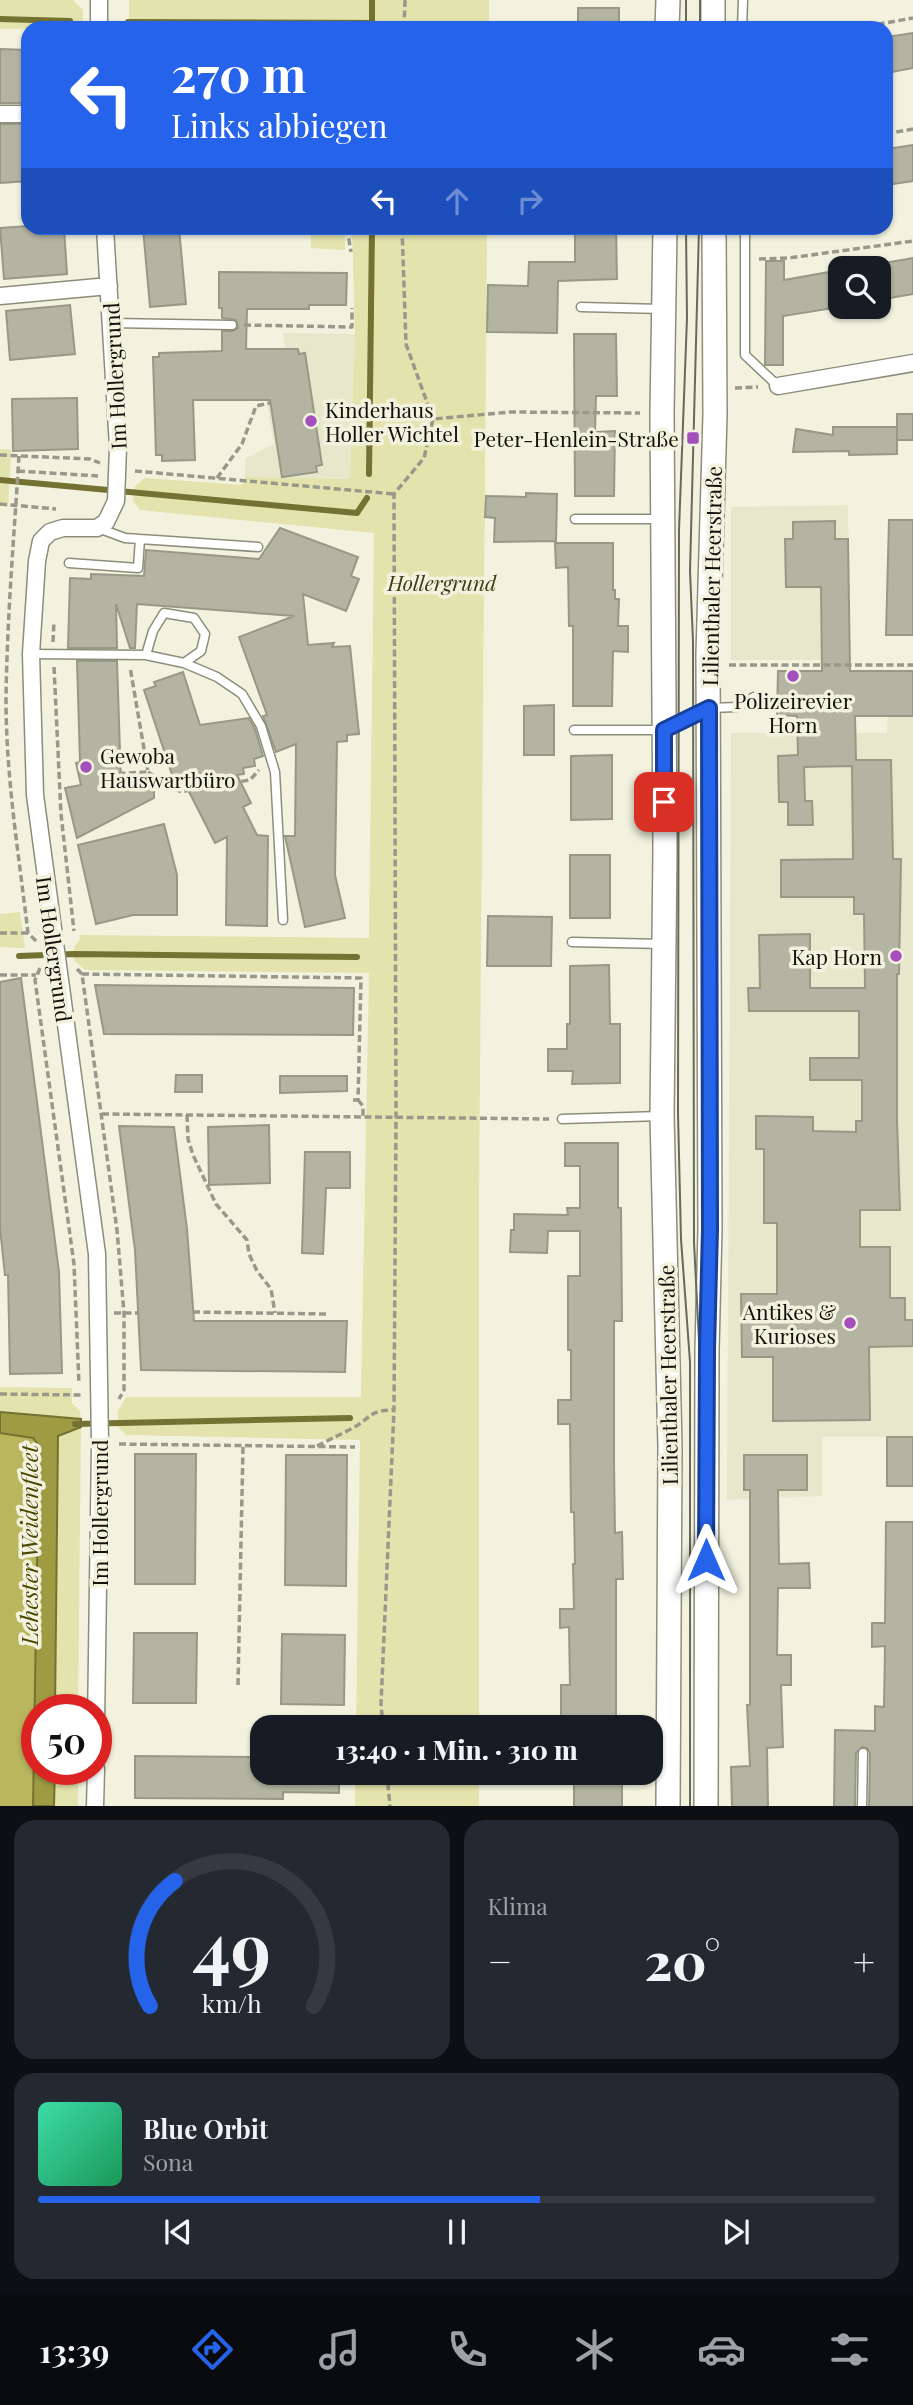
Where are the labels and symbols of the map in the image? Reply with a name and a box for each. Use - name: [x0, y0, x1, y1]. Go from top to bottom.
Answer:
- street label: Im Hollergrund: [96, 302, 132, 450]
- place label: Kinderhaus Holler Wichtel: [325, 395, 459, 447]
- marker: Kinderhaus Holler Wichtel: [303, 413, 319, 429]
- place label: Peter-Henlein-Straße: [473, 424, 679, 452]
- marker: Peter-Henlein-Straße: [685, 430, 701, 446]
- street label: Lilienthaler Heerstraße: [695, 466, 727, 686]
- park label: Hollergrund: [387, 568, 497, 596]
- marker: Polizeirevier Horn: [785, 668, 801, 684]
- place label: Polizeirevier Horn: [734, 686, 853, 738]
- place label: Gewoba Hauswartbüro: [100, 741, 236, 793]
- marker: Gewoba Hauswartbüro: [78, 759, 94, 775]
- pin: [634, 772, 694, 832]
- street label: Im Hollergrund: [31, 874, 79, 1024]
- place label: Kap Horn: [791, 942, 882, 970]
- marker: Kap Horn: [888, 948, 904, 964]
- street label: Lilienthaler Heerstraße: [651, 1265, 683, 1485]
- place label: Antikes & Kurioses: [742, 1297, 836, 1349]
- marker: Antikes & Kurioses: [842, 1315, 858, 1331]
- street label: Im Hollergrund: [85, 1440, 113, 1586]
- water label: Lehester Weidenfleet: [13, 1443, 44, 1646]
- position arrow: [669, 1523, 743, 1597]
- speed limit sign: 50: [21, 1694, 112, 1785]

